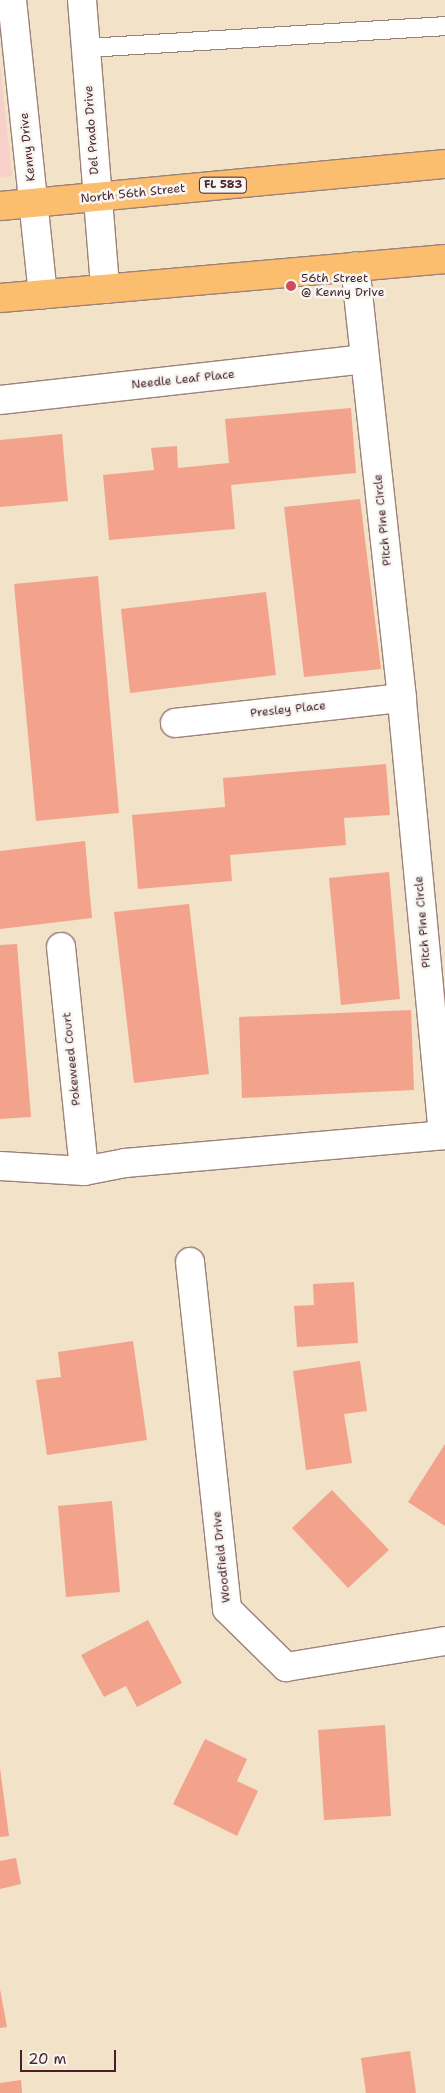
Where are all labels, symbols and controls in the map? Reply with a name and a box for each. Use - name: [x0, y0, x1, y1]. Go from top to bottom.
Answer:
- street label: Del Prado Drive: [82, 85, 102, 175]
- street label: Kenny Drive: [17, 112, 39, 182]
- road number: FL 583: [198, 176, 248, 194]
- street label: North 56th Street: [80, 181, 186, 207]
- place label: 56th Street @ Kenny Drive: [301, 272, 384, 300]
- marker: 56th Street @ Kenny Drive: [285, 280, 297, 292]
- street label: Needle Leaf Place: [131, 367, 235, 393]
- street label: Pitch Pine Circle: [371, 473, 395, 567]
- street label: Presley Place: [249, 699, 327, 721]
- street label: Pitch Pine Circle: [412, 875, 434, 969]
- street label: Pokeweed Court: [60, 1012, 84, 1106]
- street label: Woodfield Drive: [210, 1510, 234, 1604]
- scale bar: [22, 2040, 119, 2072]
- text: 20 m: [28, 2049, 67, 2069]

